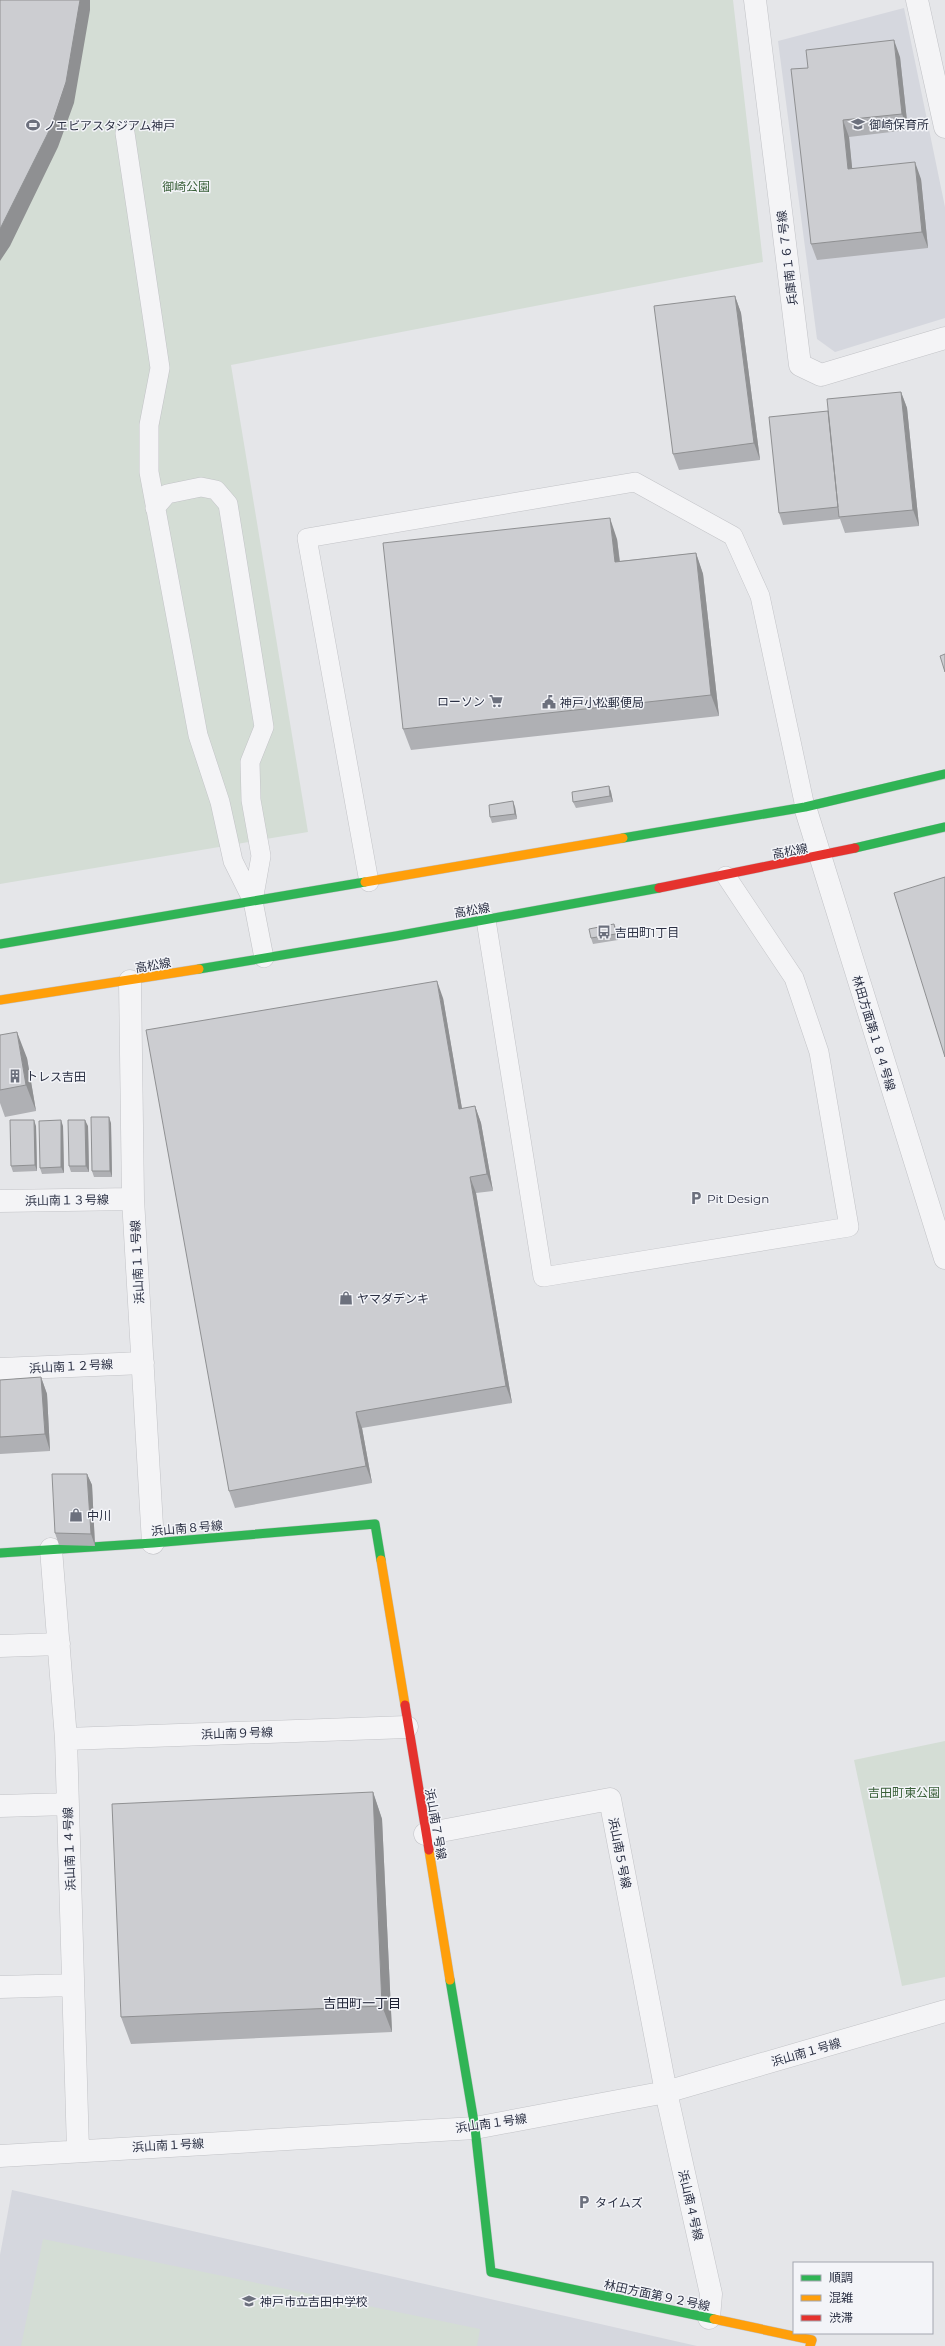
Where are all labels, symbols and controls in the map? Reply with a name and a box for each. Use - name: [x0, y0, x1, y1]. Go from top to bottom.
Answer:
- school or university icon: 御崎保育所: [850, 116, 866, 132]
- sports icon: ノエビアスタジアム神戸: [25, 117, 41, 133]
- place label: 御崎保育所: [869, 117, 929, 132]
- place label: ノエビアスタジアム神戸: [44, 118, 175, 133]
- park label: 御崎公園: [162, 179, 210, 194]
- street label: 兵庫南１６７号線: [774, 209, 800, 307]
- supermarket icon: ローソン: [488, 693, 504, 709]
- place label: ローソン: [437, 694, 485, 709]
- public building icon: 神戸小松郵便局: [541, 694, 557, 710]
- place label: 神戸小松郵便局: [560, 695, 644, 710]
- street label: 高松線: [771, 840, 809, 862]
- street label: 高松線: [453, 899, 491, 921]
- bus stop icon: 吉田町1丁目: [596, 924, 612, 940]
- place label: 吉田町1丁目: [615, 925, 679, 940]
- street label: 高松線: [134, 954, 172, 976]
- street label: 林田方面第１８４号線: [849, 973, 899, 1093]
- building icon: トレス吉田: [7, 1068, 23, 1084]
- place label: トレス吉田: [26, 1069, 86, 1084]
- parking icon: Pit Design: [688, 1190, 704, 1206]
- place label: Pit Design: [707, 1191, 769, 1206]
- street label: 浜山南１３号線: [25, 1192, 109, 1208]
- street label: 浜山南１１号線: [127, 1220, 147, 1304]
- shop icon: ヤマダデンキ: [338, 1290, 354, 1306]
- place label: ヤマダデンキ: [357, 1291, 429, 1306]
- street label: 浜山南１２号線: [29, 1356, 113, 1376]
- shop icon: 中川: [68, 1507, 84, 1523]
- place label: 中川: [87, 1508, 111, 1523]
- street label: 浜山南８号線: [150, 1517, 224, 1539]
- street label: 浜山南９号線: [201, 1724, 273, 1742]
- park label: 吉田町東公園: [868, 1785, 940, 1800]
- street label: 浜山南７号線: [422, 1787, 450, 1861]
- street label: 浜山南１４号線: [60, 1807, 78, 1891]
- street label: 浜山南５号線: [606, 1816, 634, 1890]
- district label: 吉田町一丁目: [323, 1995, 401, 2011]
- street label: 浜山南１号線: [769, 2035, 843, 2069]
- street label: 浜山南１号線: [454, 2111, 528, 2135]
- street label: 浜山南１号線: [132, 2136, 204, 2154]
- street label: 浜山南４号線: [676, 2168, 706, 2242]
- parking icon: タイムズ: [576, 2194, 592, 2210]
- place label: タイムズ: [595, 2195, 643, 2210]
- legend: [793, 2262, 933, 2334]
- text: 順調: [829, 2270, 853, 2285]
- street label: 林田方面第９２号線: [603, 2276, 711, 2314]
- text: 混雑: [829, 2290, 853, 2305]
- school or university icon: 神戸市立吉田中学校: [241, 2293, 257, 2309]
- place label: 神戸市立吉田中学校: [260, 2294, 368, 2309]
- text: 渋滞: [829, 2310, 853, 2325]

